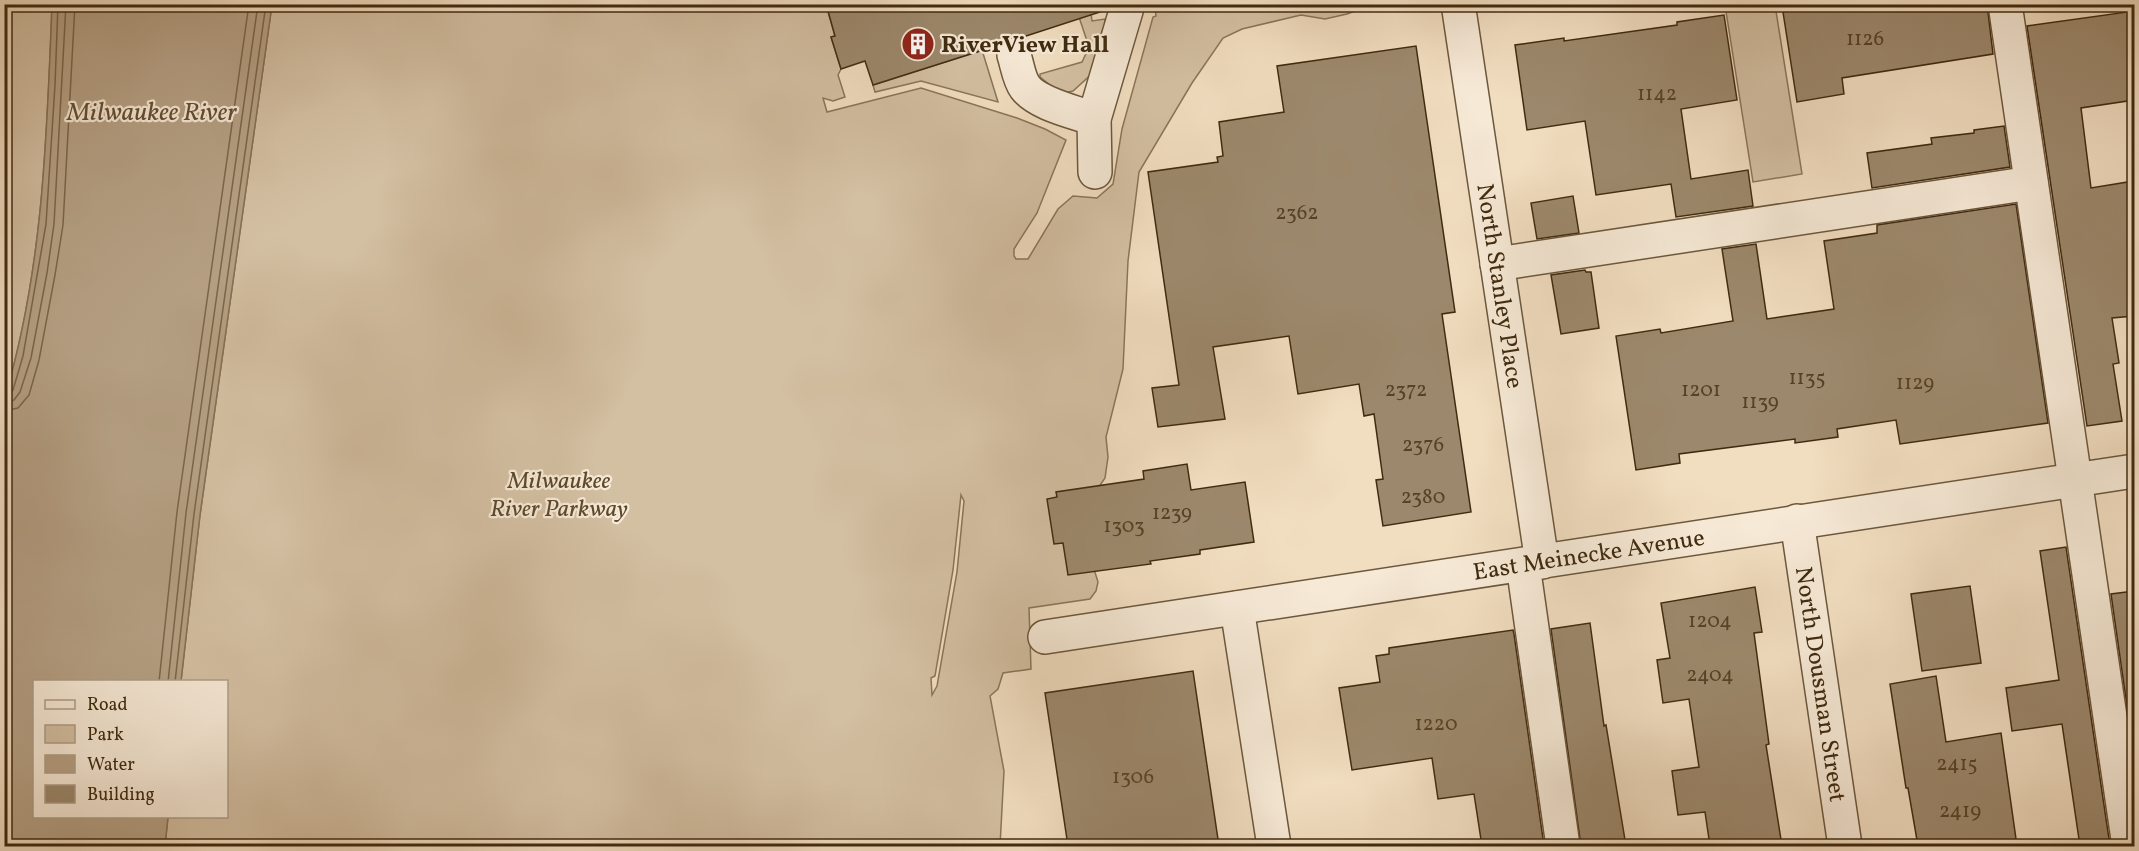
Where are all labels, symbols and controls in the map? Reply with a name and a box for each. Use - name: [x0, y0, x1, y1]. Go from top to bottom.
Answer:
- house number: 1126: [1846, 25, 1884, 54]
- building icon: RiverView Hall: [900, 26, 936, 62]
- place label: RiverView Hall: [941, 29, 1109, 63]
- house number: 1142: [1637, 80, 1677, 109]
- water label: Milwaukee River: [66, 95, 237, 131]
- street label: North Stanley Place: [1466, 181, 1531, 391]
- house number: 2362: [1275, 199, 1319, 228]
- house number: 1135: [1788, 364, 1826, 393]
- house number: 1129: [1896, 369, 1934, 398]
- house number: 2372: [1385, 376, 1427, 405]
- house number: 1201: [1681, 376, 1721, 405]
- house number: 1139: [1741, 388, 1779, 417]
- house number: 2376: [1402, 431, 1444, 460]
- park label: Milwaukee River Parkway: [490, 465, 628, 527]
- house number: 2380: [1401, 483, 1445, 512]
- house number: 1239: [1152, 499, 1192, 528]
- house number: 1303: [1103, 512, 1145, 541]
- street label: East Meinecke Avenue: [1471, 522, 1707, 591]
- street label: North Dousman Street: [1785, 564, 1853, 805]
- house number: 1204: [1688, 607, 1732, 636]
- house number: 2404: [1686, 661, 1734, 690]
- legend: [33, 680, 228, 818]
- text: Road: [87, 693, 128, 718]
- house number: 1220: [1414, 710, 1458, 739]
- text: Park: [87, 723, 124, 748]
- house number: 2415: [1936, 750, 1978, 779]
- text: Water: [87, 753, 135, 778]
- house number: 1306: [1112, 763, 1154, 792]
- text: Building: [87, 783, 155, 808]
- house number: 2419: [1939, 797, 1981, 826]

